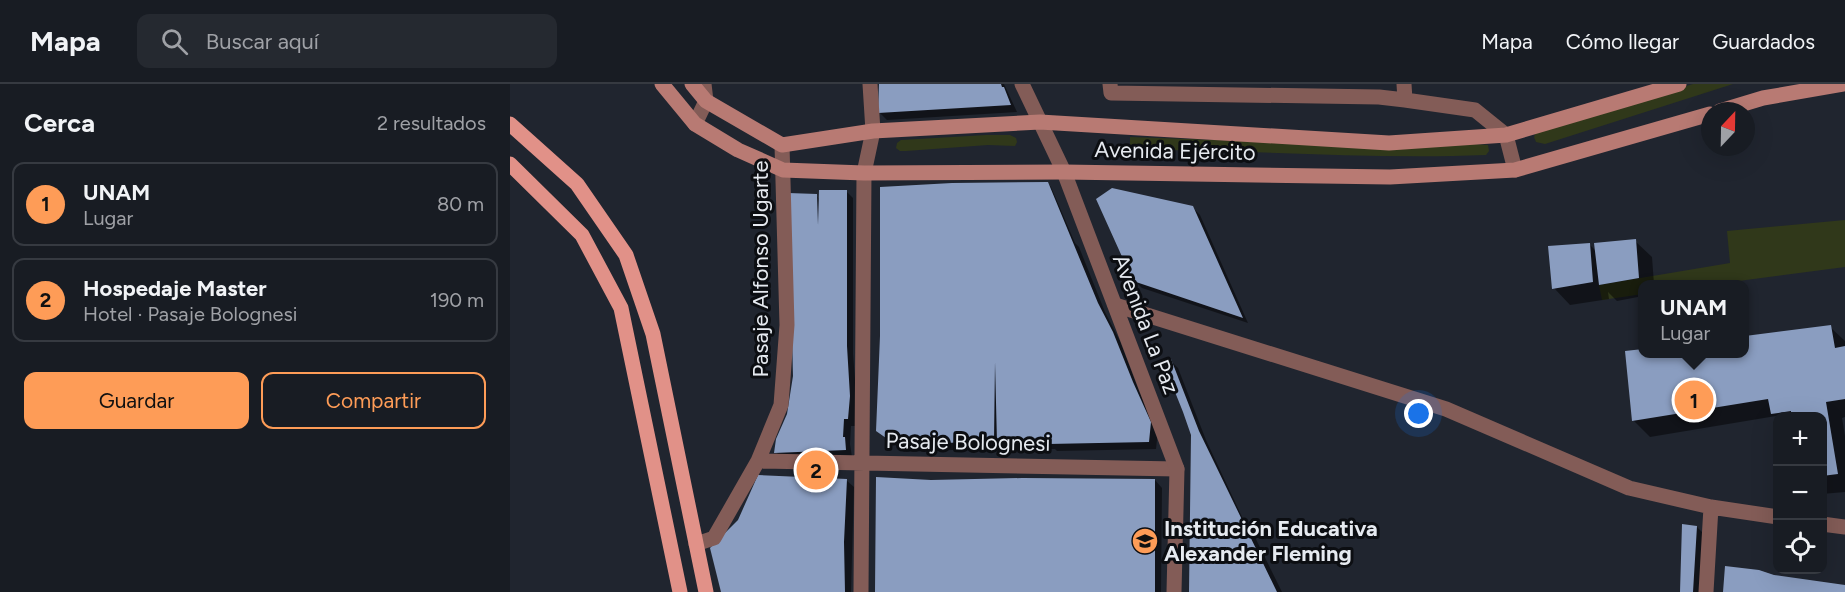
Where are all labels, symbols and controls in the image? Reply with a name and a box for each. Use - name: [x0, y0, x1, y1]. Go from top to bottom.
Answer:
- search box: [137, 14, 557, 68]
- text: Mapa: [30, 24, 101, 58]
- icon: search: [158, 25, 191, 58]
- text: Buscar aquí: [206, 28, 319, 55]
- text: Mapa: [1481, 29, 1533, 54]
- text: Cómo llegar: [1566, 29, 1679, 54]
- text: Guardados: [1712, 29, 1815, 54]
- north arrow: [1701, 102, 1755, 156]
- text: Cerca: [24, 107, 95, 139]
- text: 2 resultados: [377, 111, 486, 135]
- street label: Avenida Ejército: [1094, 136, 1256, 166]
- street label: Pasaje Alfonso Ugarte: [747, 160, 774, 378]
- text: UNAM: [83, 179, 150, 206]
- text: 1: [41, 192, 50, 216]
- text: 80 m: [437, 192, 484, 216]
- text: Lugar: [83, 206, 133, 230]
- street label: Avenida La Paz: [1107, 250, 1185, 398]
- text: Hospedaje Master: [83, 275, 267, 302]
- popup: [1638, 280, 1749, 358]
- text: 2: [40, 288, 51, 312]
- text: 190 m: [430, 288, 484, 312]
- text: UNAM: [1660, 294, 1727, 321]
- text: Hotel · Pasaje Bolognesi: [83, 302, 297, 326]
- text: Lugar: [1660, 321, 1710, 345]
- button: Guardar: [24, 372, 249, 429]
- button: Compartir: [261, 372, 486, 429]
- pin: 1: [1674, 378, 1714, 422]
- your location: [1404, 399, 1433, 428]
- map controls: [1773, 412, 1827, 574]
- button: +: [1773, 412, 1827, 466]
- street label: Pasaje Bolognesi: [885, 427, 1051, 457]
- pin: 2: [796, 448, 836, 492]
- button: −: [1773, 466, 1827, 520]
- place label: Institución Educativa Alexander Fleming: [1164, 515, 1378, 567]
- button: locate: [1773, 520, 1827, 574]
- school or university icon: Institución Educativa Alexander Fleming: [1130, 526, 1160, 556]

